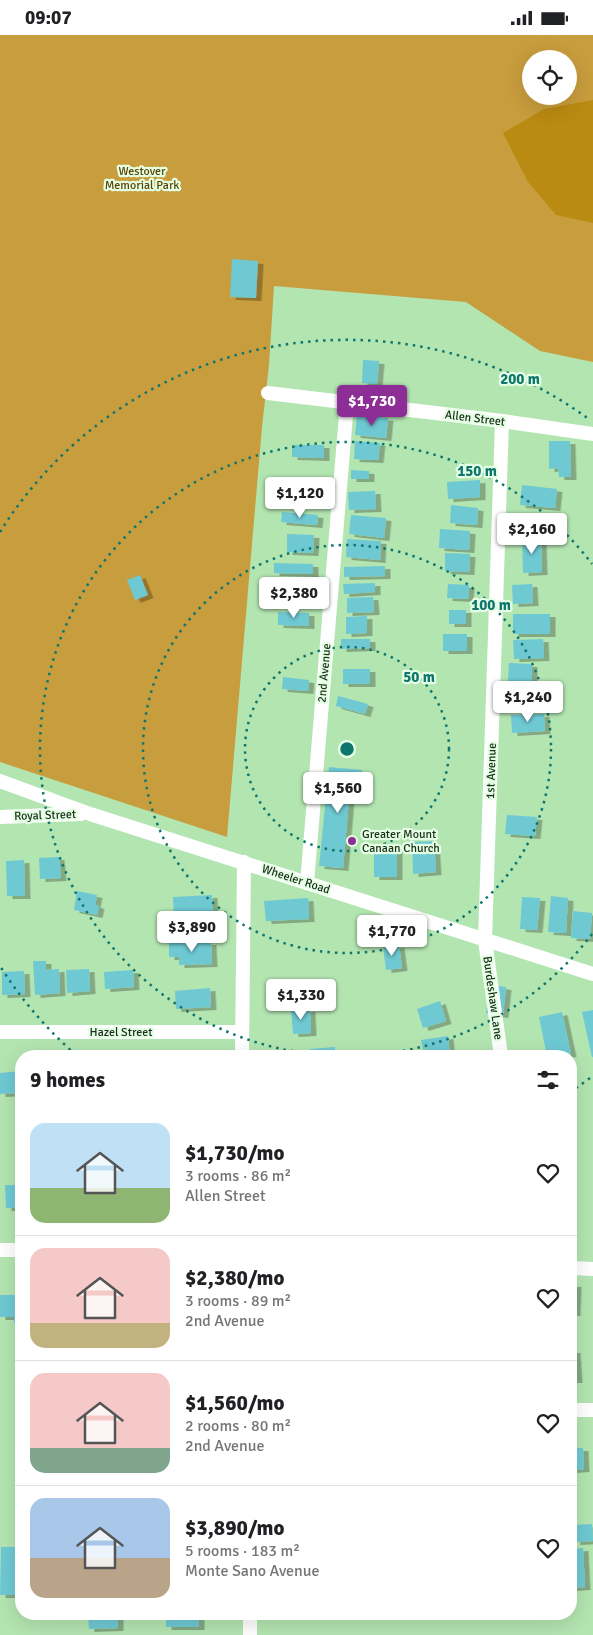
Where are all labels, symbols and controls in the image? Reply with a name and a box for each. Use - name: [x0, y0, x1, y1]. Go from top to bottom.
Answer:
- text: 09:07: [25, 6, 72, 30]
- map controls: [522, 50, 577, 105]
- button: locate: [522, 50, 577, 105]
- park label: Westover Memorial Park: [105, 164, 179, 193]
- text: 200 m: [500, 370, 540, 388]
- pin: $1,730: [331, 385, 413, 427]
- text: $1,730: [348, 391, 396, 411]
- street label: Allen Street: [444, 407, 506, 430]
- text: 150 m: [457, 462, 497, 480]
- pin: $1,120: [259, 477, 341, 519]
- text: $1,120: [276, 483, 324, 503]
- pin: $2,160: [491, 513, 573, 555]
- text: $2,160: [508, 519, 556, 539]
- pin: $2,380: [253, 577, 335, 619]
- text: $2,380: [270, 583, 318, 603]
- text: 100 m: [471, 596, 511, 614]
- street label: 2nd Avenue: [314, 643, 335, 703]
- text: 50 m: [403, 668, 435, 686]
- pin: $1,240: [487, 681, 569, 723]
- text: $1,240: [504, 687, 552, 707]
- centre of rings: [338, 740, 356, 758]
- street label: 1st Avenue: [483, 743, 500, 799]
- pin: $1,560: [297, 771, 379, 814]
- text: $1,560: [314, 778, 362, 798]
- street label: Royal Street: [14, 807, 76, 824]
- place label: Greater Mount Canaan Church: [362, 827, 440, 856]
- marker: Greater Mount Canaan Church: [346, 835, 358, 847]
- street label: Wheeler Road: [260, 861, 332, 898]
- pin: $3,890: [151, 911, 233, 953]
- pin: $1,770: [351, 915, 433, 957]
- text: $3,890: [168, 917, 216, 937]
- text: $1,770: [368, 921, 416, 941]
- street label: Burdeshaw Lane: [479, 955, 506, 1041]
- pin: $1,330: [260, 979, 342, 1021]
- text: $1,330: [277, 985, 325, 1005]
- street label: Hazel Street: [90, 1025, 152, 1040]
- icon: filters: [534, 1066, 562, 1094]
- text: 9 homes: [30, 1067, 105, 1093]
- text: $1,730/mo: [185, 1140, 284, 1166]
- icon: home: [70, 1143, 130, 1203]
- icon: heart: [534, 1159, 562, 1187]
- text: 3 rooms · 86 m²: [185, 1166, 291, 1186]
- text: Allen Street: [185, 1186, 266, 1206]
- text: $2,380/mo: [185, 1265, 284, 1291]
- icon: home: [70, 1268, 130, 1328]
- icon: heart: [534, 1284, 562, 1312]
- text: 3 rooms · 89 m²: [185, 1291, 291, 1311]
- text: 2nd Avenue: [185, 1311, 264, 1331]
- text: $1,560/mo: [185, 1390, 284, 1416]
- icon: home: [70, 1393, 130, 1453]
- icon: heart: [534, 1409, 562, 1437]
- text: 2 rooms · 80 m²: [185, 1416, 291, 1436]
- text: 2nd Avenue: [185, 1436, 264, 1456]
- text: $3,890/mo: [185, 1515, 284, 1541]
- icon: home: [70, 1518, 130, 1578]
- icon: heart: [534, 1534, 562, 1562]
- text: 5 rooms · 183 m²: [185, 1541, 300, 1561]
- text: Monte Sano Avenue: [185, 1561, 320, 1581]

